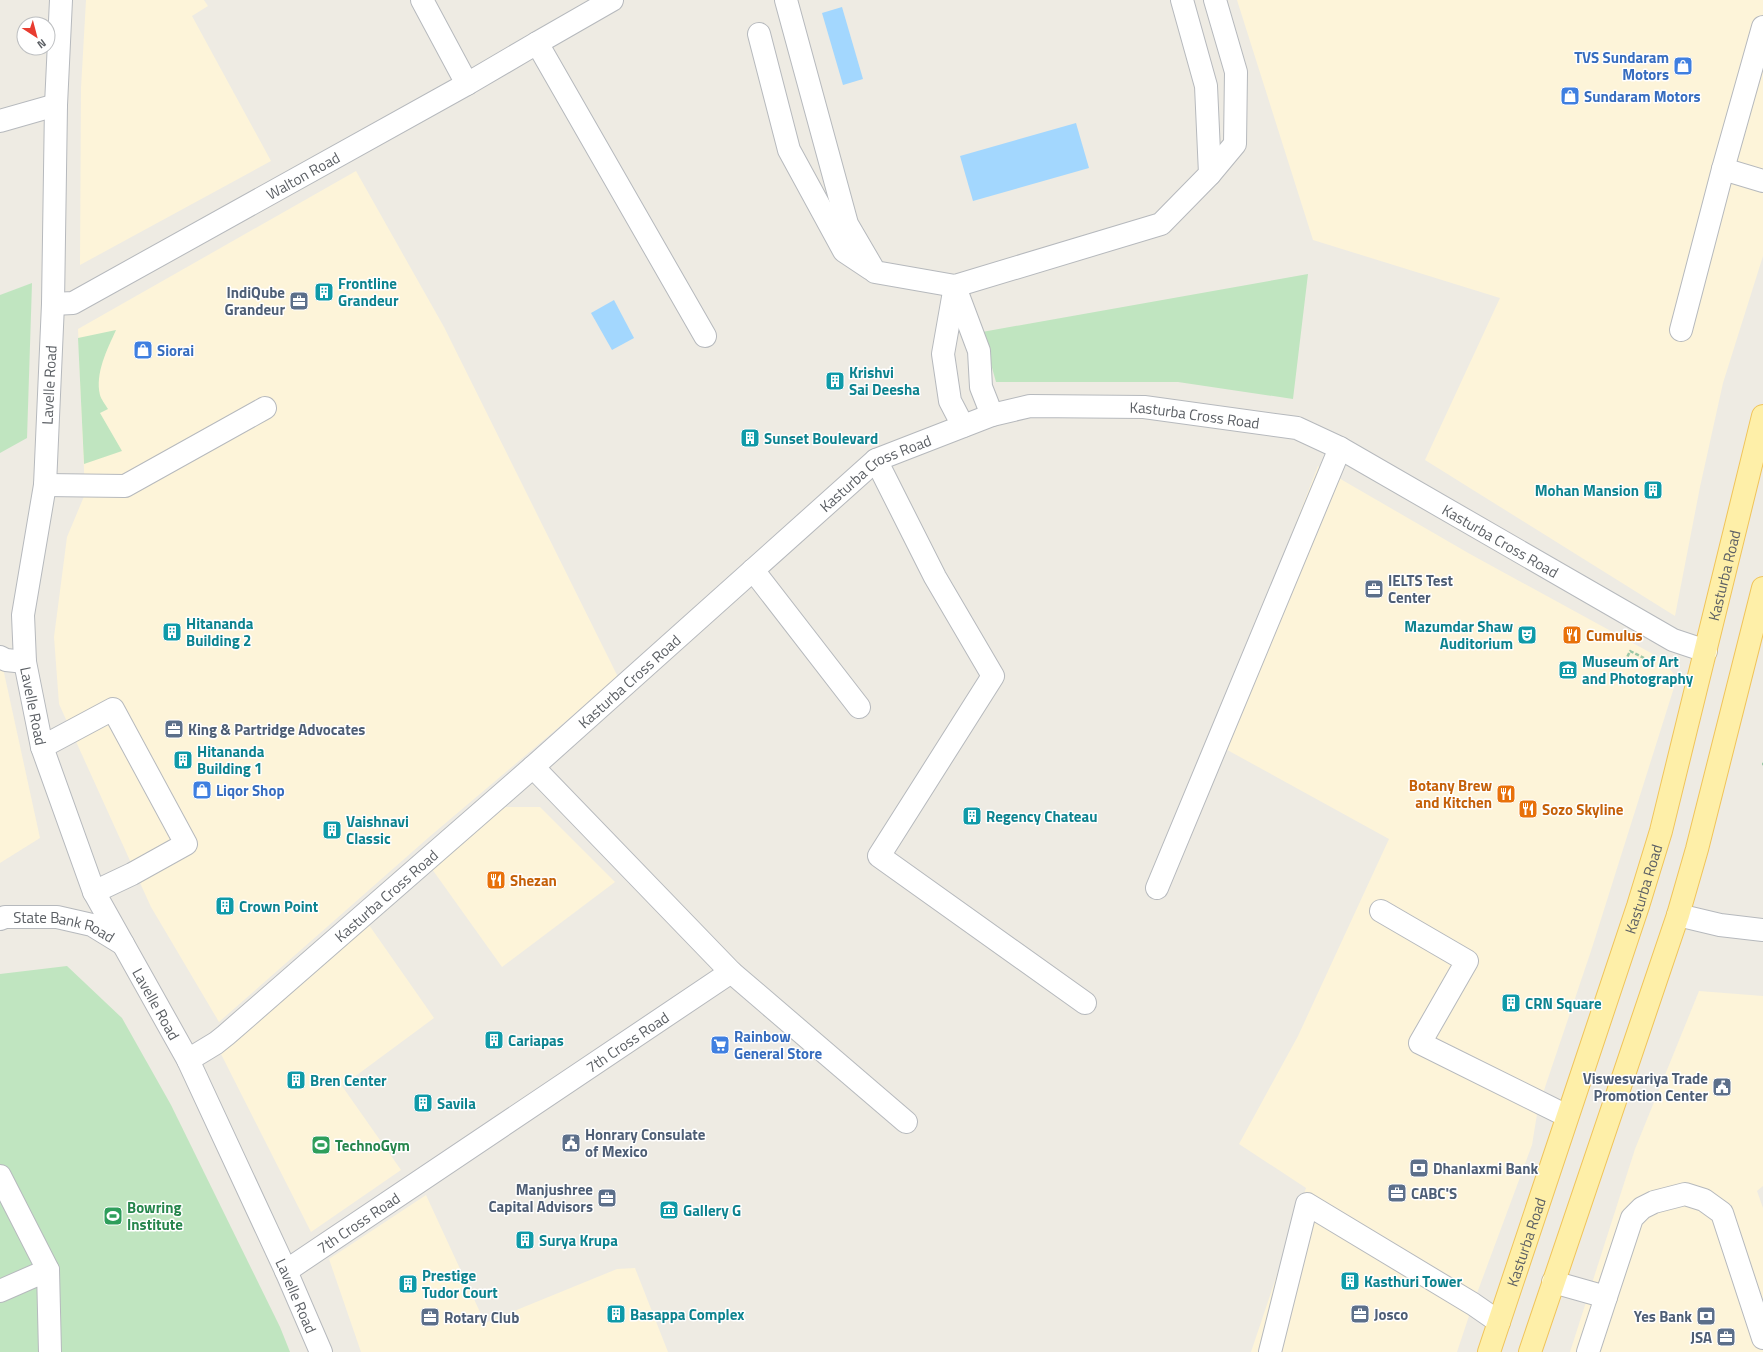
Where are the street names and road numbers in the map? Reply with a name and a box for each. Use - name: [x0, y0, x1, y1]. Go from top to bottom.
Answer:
- street label: Walton Road: [262, 145, 344, 205]
- street label: Lavelle Road: [35, 345, 63, 425]
- street label: Kasturba Cross Road: [1129, 395, 1261, 434]
- street label: Kasturba Cross Road: [814, 428, 934, 517]
- street label: Kasturba Cross Road: [1438, 498, 1563, 583]
- street label: Kasturba Road: [1702, 528, 1746, 623]
- street label: Kasturba Cross Road: [573, 629, 686, 733]
- street label: Lavelle Road: [15, 665, 53, 747]
- street label: Kasturba Road: [1618, 841, 1668, 937]
- street label: Kasturba Cross Road: [329, 844, 443, 947]
- street label: State Bank Road: [13, 906, 119, 948]
- street label: Lavelle Road: [127, 963, 186, 1044]
- street label: 7th Cross Road: [581, 1005, 673, 1078]
- street label: 7th Cross Road: [312, 1186, 404, 1259]
- street label: Kasturba Road: [1500, 1194, 1551, 1290]
- street label: Lavelle Road: [270, 1254, 323, 1337]

